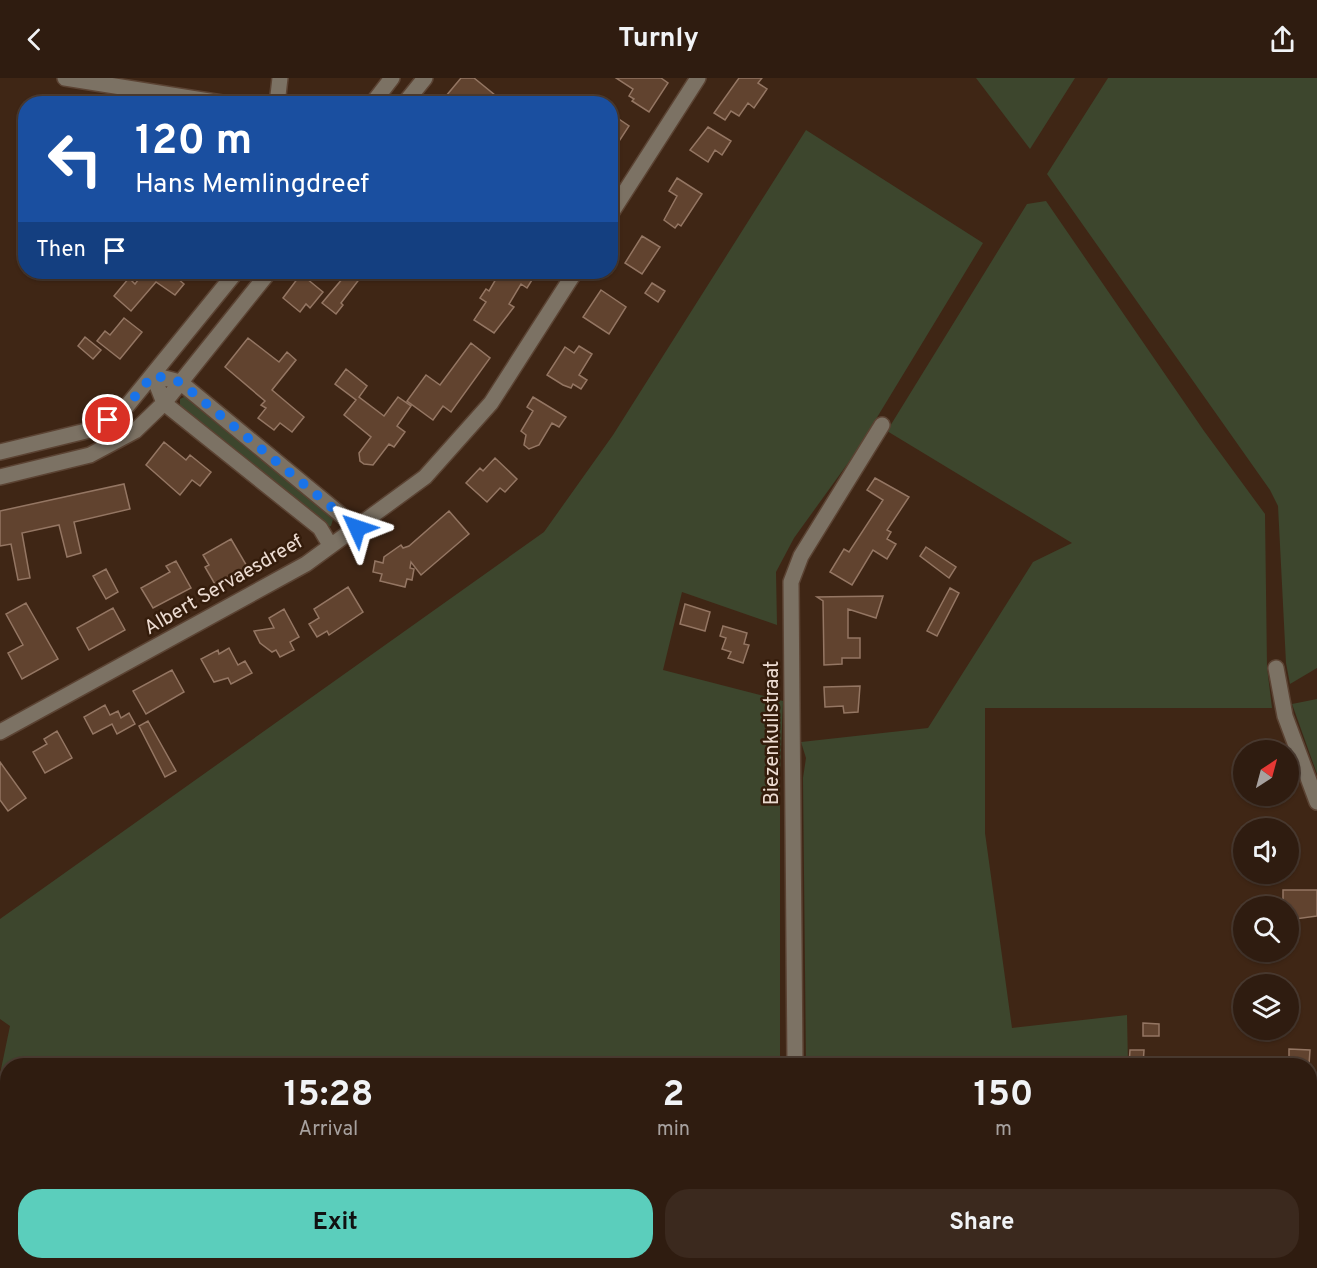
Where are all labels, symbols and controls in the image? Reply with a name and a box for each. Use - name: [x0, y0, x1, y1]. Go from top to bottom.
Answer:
- text: Turnly: [618, 22, 699, 56]
- icon: back: [18, 23, 51, 56]
- icon: share: [1266, 23, 1299, 56]
- text: 120 m: [135, 116, 252, 169]
- icon: left: [36, 120, 114, 198]
- text: Hans Memlingdreef: [135, 168, 369, 202]
- icon: arrive: [98, 234, 131, 267]
- text: Then: [36, 237, 86, 264]
- pin: [82, 394, 133, 445]
- icon: arrive: [91, 403, 124, 436]
- position arrow: [325, 496, 389, 560]
- street label: Albert Servaesdreef: [140, 529, 308, 642]
- street label: Biezenkuilstraat: [760, 661, 786, 805]
- north arrow: [1233, 740, 1299, 806]
- map controls: [1233, 740, 1299, 1040]
- button: sound: [1233, 818, 1299, 884]
- button: search: [1233, 896, 1299, 962]
- button: layers: [1233, 974, 1299, 1040]
- text: 15:28: [283, 1073, 373, 1119]
- text: 2: [662, 1073, 684, 1119]
- text: 150: [974, 1073, 1034, 1119]
- text: Arrival: [299, 1117, 358, 1143]
- text: min: [657, 1117, 690, 1143]
- text: m: [995, 1117, 1012, 1143]
- button: Exit: [18, 1189, 653, 1258]
- button: Share: [665, 1189, 1299, 1258]

